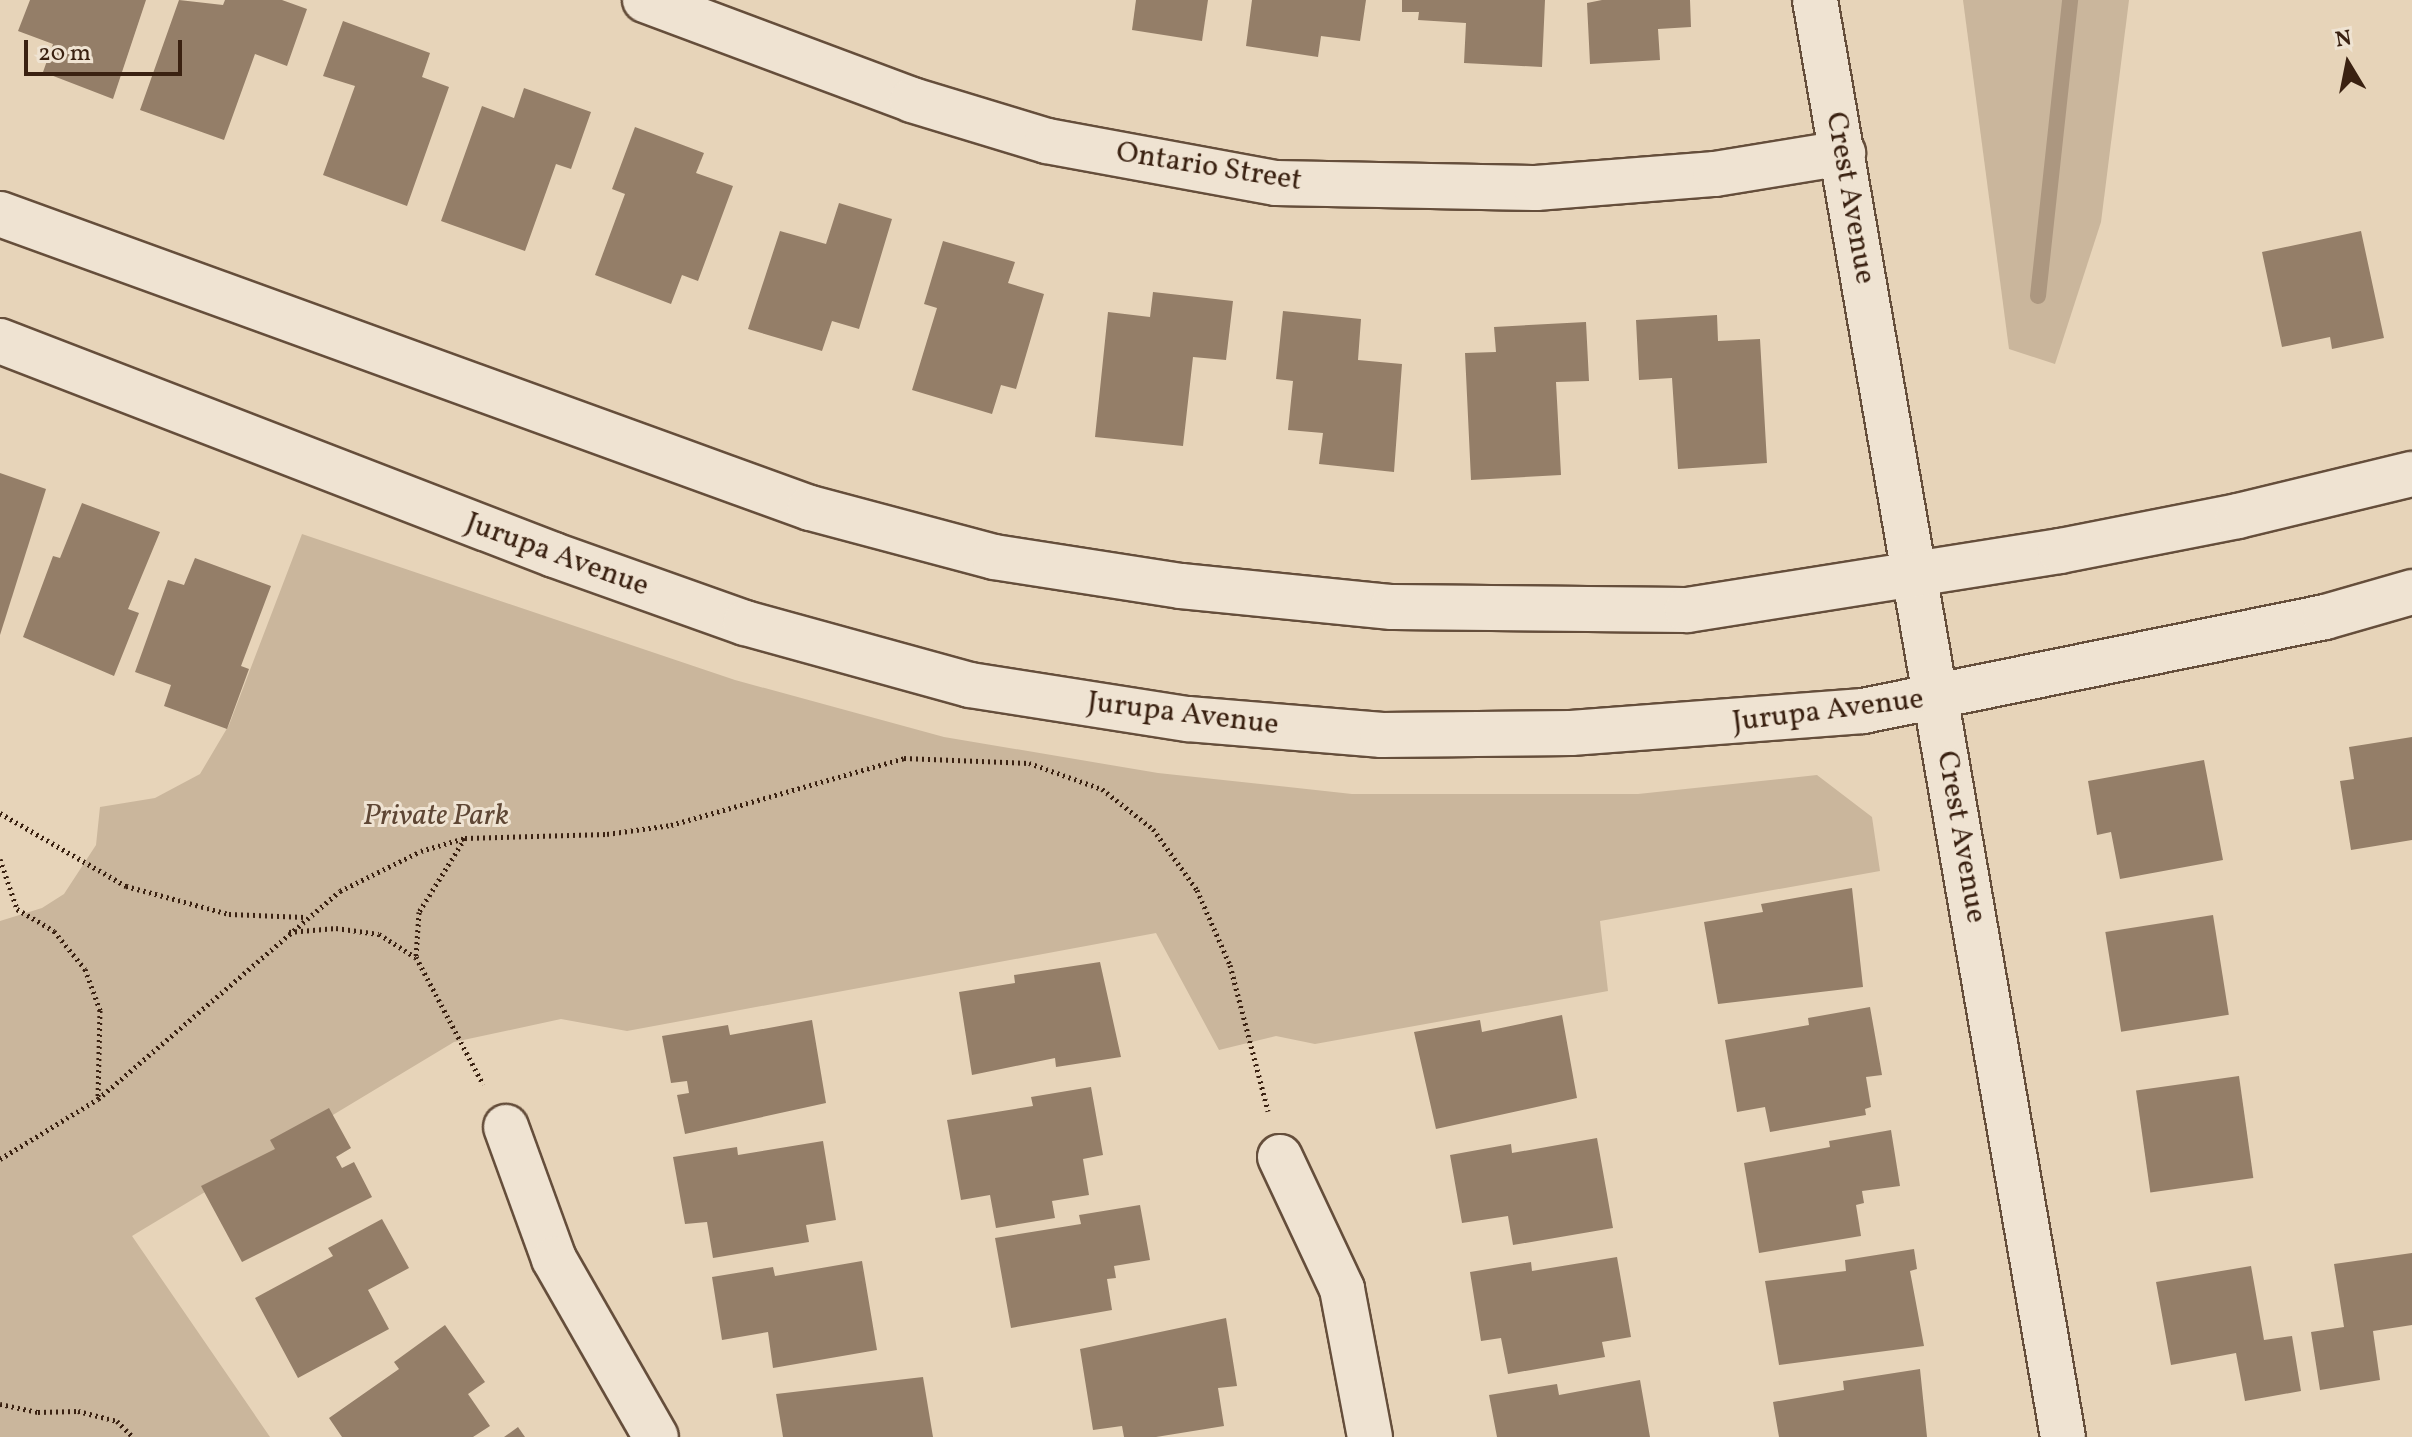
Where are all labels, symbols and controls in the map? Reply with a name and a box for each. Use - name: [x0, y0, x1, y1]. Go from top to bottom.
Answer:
- text: N: [2333, 23, 2354, 57]
- scale bar: [28, 24, 186, 74]
- north arrow: [2308, 24, 2388, 104]
- text: 20 m: [38, 37, 91, 71]
- street label: Crest Avenue: [1817, 109, 1883, 287]
- street label: Ontario Street: [1114, 135, 1304, 199]
- street label: Jurupa Avenue: [460, 505, 654, 605]
- street label: Jurupa Avenue: [1730, 681, 1926, 741]
- street label: Jurupa Avenue: [1085, 684, 1281, 744]
- street label: Crest Avenue: [1928, 748, 1994, 926]
- park label: Private Park: [363, 798, 509, 834]

